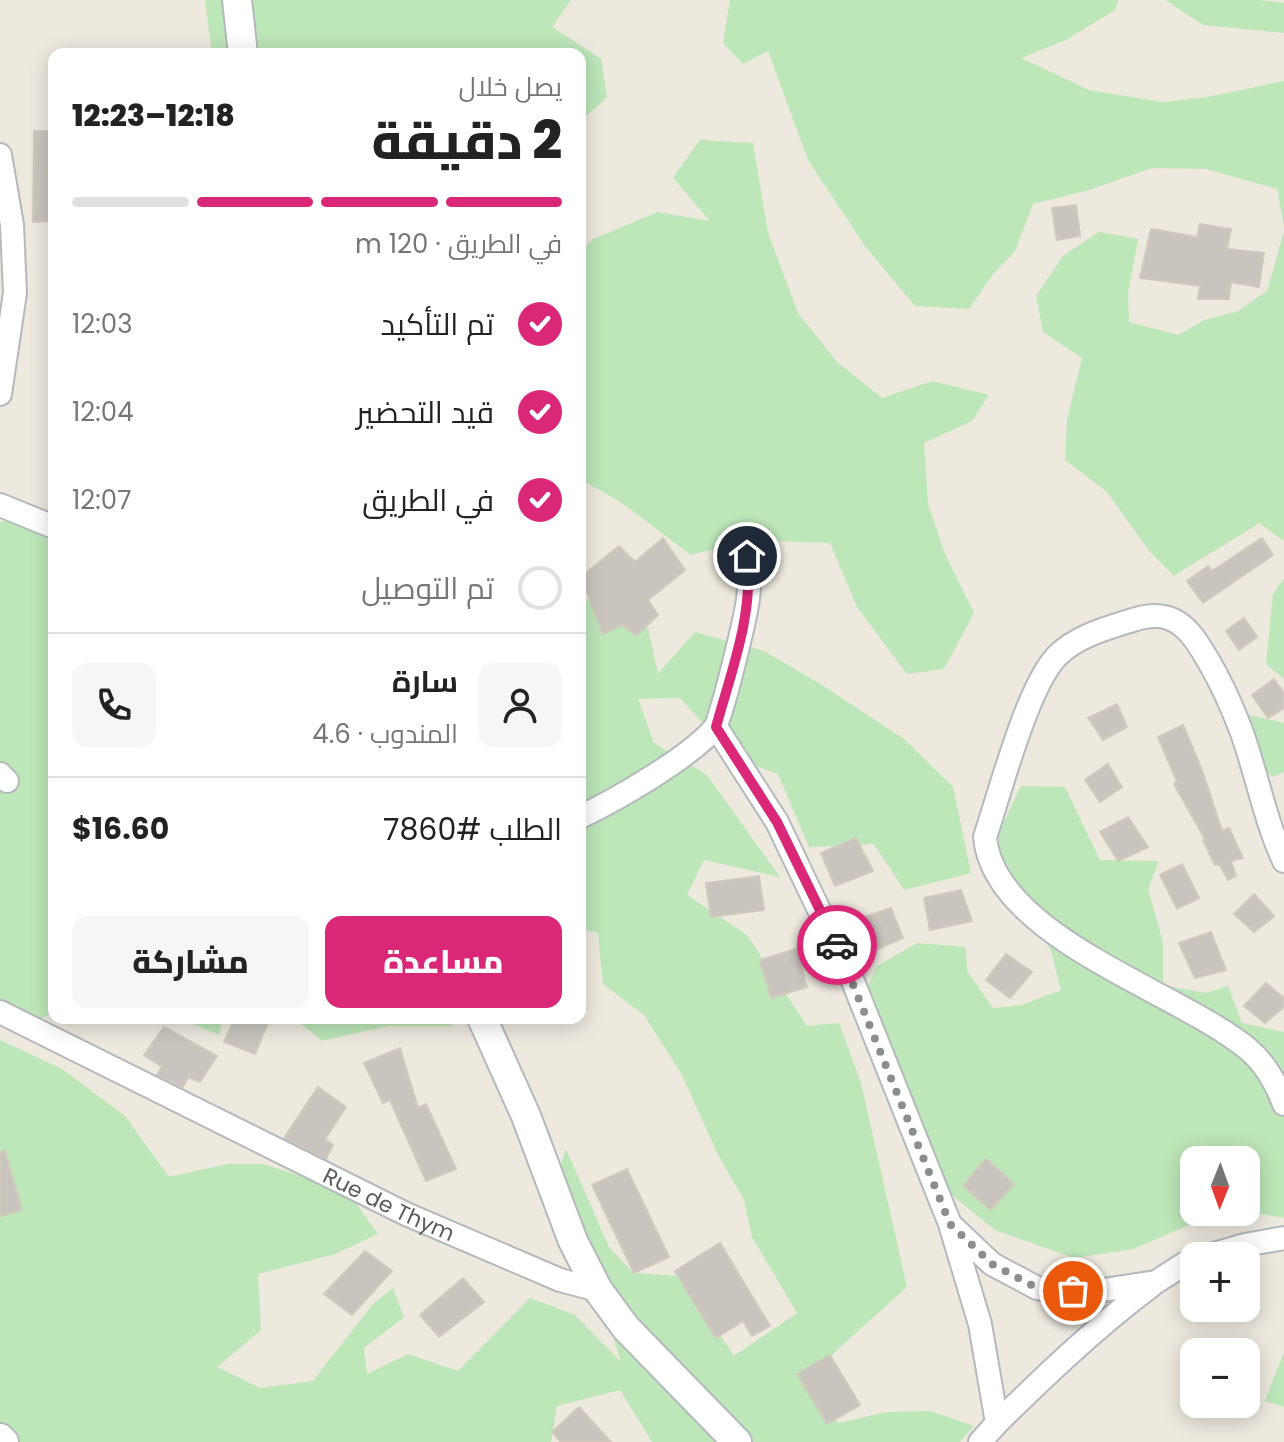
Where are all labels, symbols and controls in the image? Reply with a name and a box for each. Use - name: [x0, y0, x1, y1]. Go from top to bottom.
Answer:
- text: يصل خلال: [459, 69, 562, 105]
- text: 12:18–12:23: [72, 94, 235, 137]
- text: 2 دقيقة: [371, 104, 562, 177]
- text: في الطريق · 120 m: [355, 226, 562, 262]
- icon: check: [518, 302, 562, 346]
- text: تم التأكيد: [381, 303, 494, 346]
- text: 12:03: [72, 306, 132, 342]
- icon: check: [518, 390, 562, 434]
- text: قيد التحضير: [356, 391, 494, 434]
- text: 12:04: [72, 394, 134, 430]
- icon: check: [518, 478, 562, 522]
- text: في الطريق: [362, 479, 494, 522]
- text: 12:07: [72, 482, 131, 518]
- pin: [713, 522, 781, 590]
- icon: home: [725, 534, 769, 578]
- text: تم التوصيل: [361, 567, 494, 610]
- text: سارة: [392, 660, 458, 703]
- button: phone: [72, 663, 156, 747]
- button: person: [478, 663, 562, 747]
- text: المندوب · 4.6: [312, 716, 458, 752]
- text: $16.60: [72, 807, 169, 850]
- text: الطلب #7860: [383, 808, 562, 851]
- courier: [797, 905, 877, 985]
- button: مشاركة: [72, 916, 309, 1008]
- button: مساعدة: [325, 916, 562, 1008]
- icon: car: [815, 923, 859, 967]
- north arrow: [1180, 1146, 1260, 1226]
- map controls: [1180, 1146, 1260, 1418]
- street label: Rue de Thym: [318, 1160, 459, 1249]
- button: +: [1180, 1242, 1260, 1322]
- pin: [1039, 1257, 1107, 1325]
- icon: bag: [1051, 1269, 1095, 1313]
- button: −: [1180, 1338, 1260, 1418]

